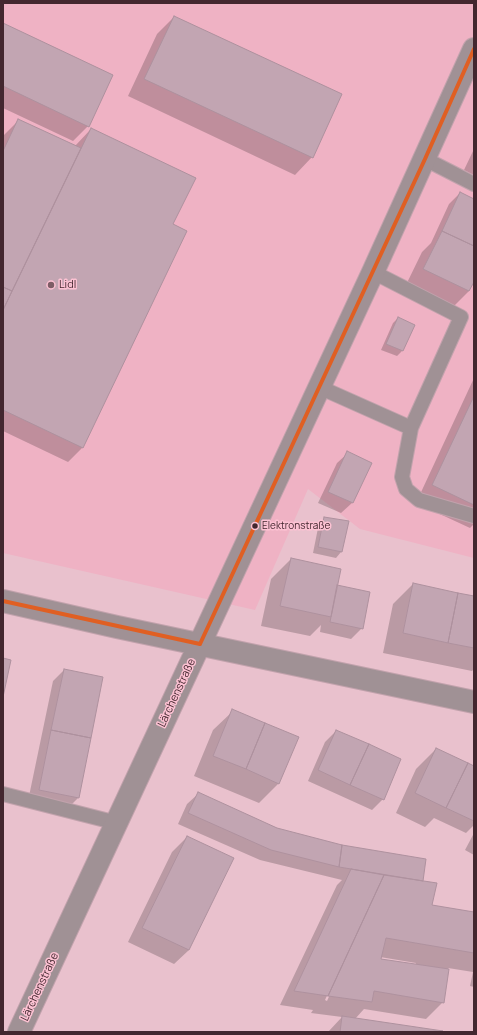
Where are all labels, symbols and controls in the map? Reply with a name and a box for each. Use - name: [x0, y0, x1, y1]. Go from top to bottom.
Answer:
- place label: Lidl: [59, 278, 76, 292]
- marker: Lidl: [46, 280, 56, 290]
- place label: Elektronstraße: [262, 520, 330, 532]
- marker: Elektronstraße: [250, 521, 260, 531]
- street label: Lärchenstraße: [155, 657, 199, 729]
- street label: Lärchenstraße: [18, 951, 62, 1023]

